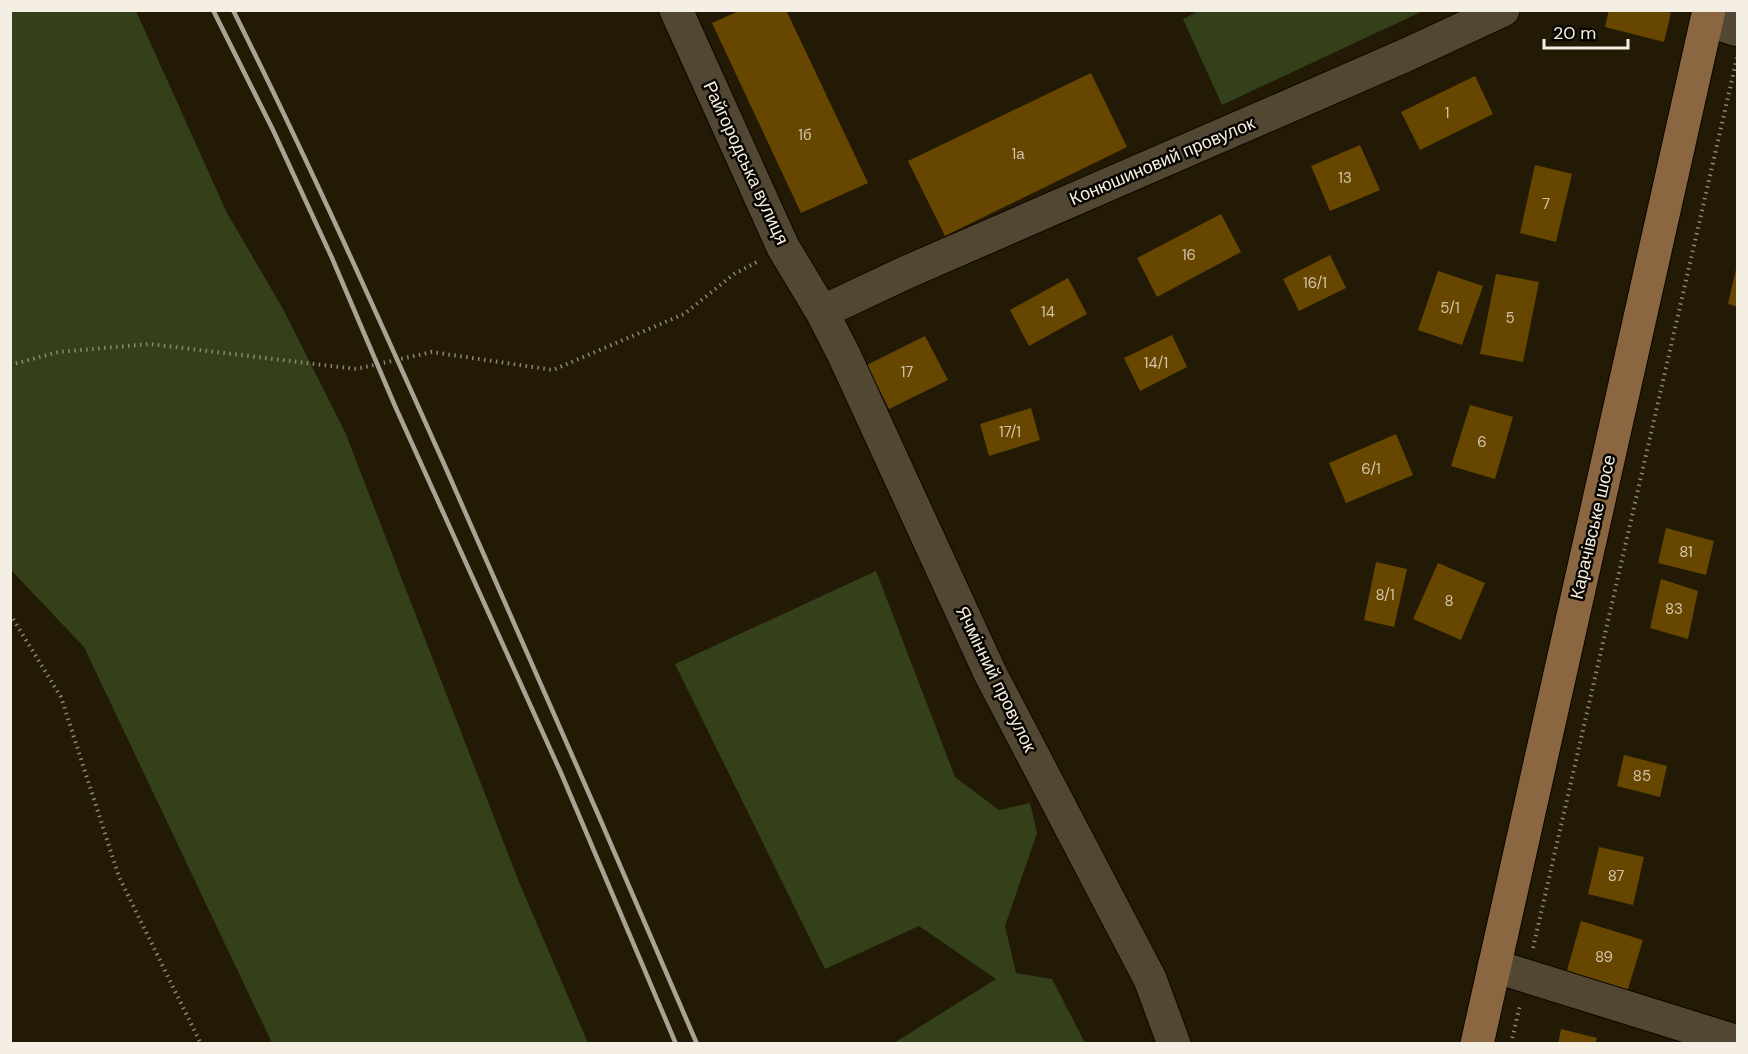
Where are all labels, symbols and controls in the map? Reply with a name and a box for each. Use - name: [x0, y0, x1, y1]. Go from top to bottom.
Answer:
- scale bar: [1544, 12, 1628, 50]
- text: 20 m: [1553, 21, 1596, 45]
- street label: Райгородська вулиця: [698, 77, 794, 249]
- house number: 1: [1445, 103, 1449, 123]
- street label: Конюшиновий провулок: [1066, 111, 1258, 211]
- house number: 1б: [798, 125, 812, 145]
- house number: 1а: [1011, 144, 1025, 164]
- house number: 13: [1338, 168, 1352, 188]
- house number: 7: [1542, 194, 1550, 214]
- house number: 16: [1182, 245, 1196, 265]
- house number: 16/1: [1303, 273, 1327, 293]
- house number: 5/1: [1440, 298, 1460, 318]
- house number: 14: [1041, 302, 1055, 322]
- house number: 5: [1505, 308, 1515, 328]
- house number: 14/1: [1144, 353, 1168, 373]
- house number: 17: [901, 362, 913, 382]
- house number: 17/1: [999, 422, 1021, 442]
- house number: 6: [1477, 432, 1487, 452]
- street label: Карачівське шосе: [1565, 452, 1621, 602]
- house number: 6/1: [1361, 459, 1381, 479]
- house number: 81: [1679, 542, 1693, 562]
- house number: 8/1: [1375, 585, 1395, 605]
- house number: 8: [1444, 591, 1454, 611]
- house number: 83: [1665, 599, 1683, 619]
- street label: Ячмінний провулок: [950, 602, 1042, 756]
- house number: 85: [1633, 766, 1651, 786]
- house number: 87: [1608, 866, 1624, 886]
- house number: 89: [1595, 947, 1613, 967]

